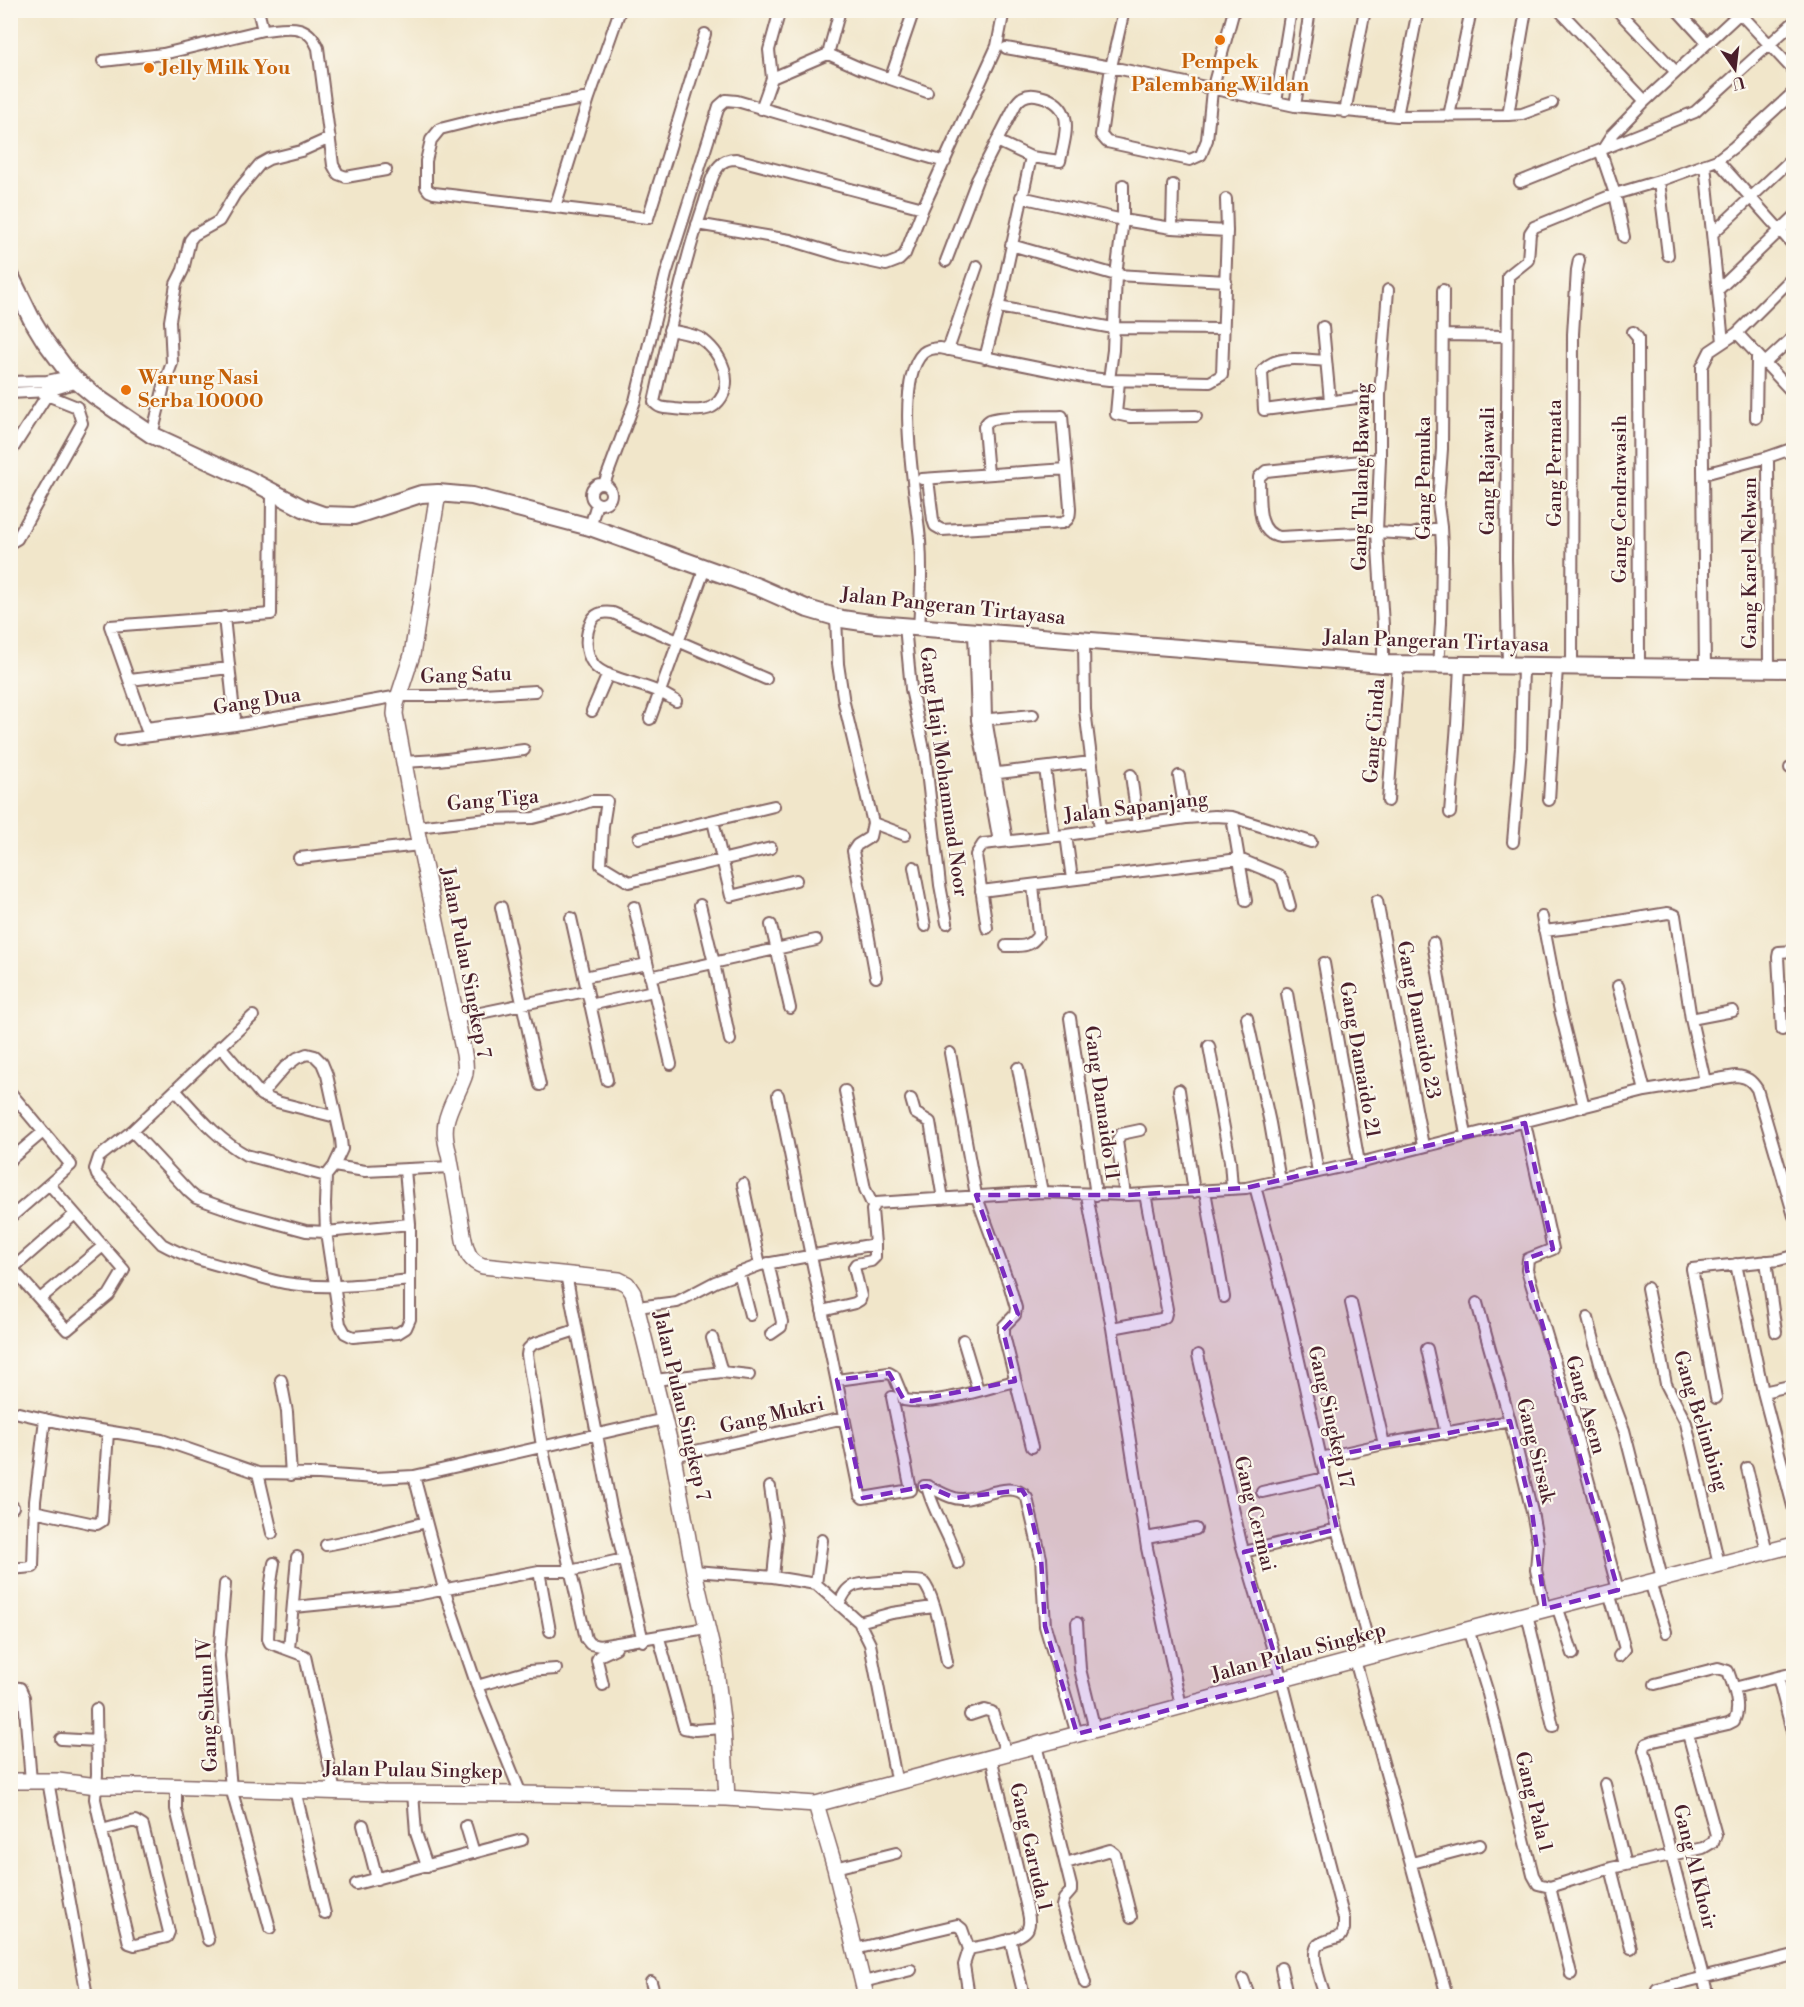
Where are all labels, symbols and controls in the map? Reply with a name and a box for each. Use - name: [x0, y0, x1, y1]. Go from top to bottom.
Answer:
- marker: Pempek Palembang Wildan: [1213, 33, 1227, 47]
- north arrow: [1705, 39, 1765, 99]
- place label: Pempek Palembang Wildan: [1131, 50, 1310, 98]
- place label: Jelly Milk You: [158, 56, 291, 81]
- marker: Jelly Milk You: [142, 61, 156, 75]
- text: U: [1729, 71, 1747, 94]
- place label: Warung Nasi Serba 10000: [137, 366, 264, 414]
- street label: Gang Tulang Bawang: [1348, 382, 1376, 571]
- marker: Warung Nasi Serba 10000: [119, 383, 133, 397]
- street label: Gang Permata: [1543, 398, 1568, 527]
- street label: Gang Rajawali: [1476, 406, 1501, 535]
- street label: Gang Pemuka: [1412, 415, 1437, 540]
- street label: Gang Cendrawasih: [1608, 415, 1633, 583]
- street label: Gang Karel Nelwan: [1738, 477, 1763, 649]
- street label: Jalan Pangeran Tirtayasa: [838, 583, 1068, 631]
- street label: Jalan Pangeran Tirtayasa: [1322, 626, 1550, 658]
- street label: Gang Haji Mohammad Noor: [913, 646, 973, 899]
- street label: Gang Satu: [420, 662, 513, 690]
- street label: Gang Cinda: [1359, 677, 1391, 784]
- street label: Gang Dua: [211, 683, 303, 721]
- street label: Gang Tiga: [446, 784, 541, 817]
- street label: Jalan Sapanjang: [1062, 787, 1210, 829]
- street label: Jalan Pulau Singkep 7: [434, 864, 496, 1061]
- street label: Gang Damaido 23: [1390, 939, 1446, 1101]
- street label: Gang Damaido 21: [1333, 980, 1385, 1140]
- street label: Gang Damaido 11: [1078, 1024, 1124, 1182]
- street label: Jalan Pulau Singkep 7: [647, 1308, 715, 1503]
- street label: Gang Singkep 17: [1301, 1343, 1359, 1491]
- street label: Gang Belimbing: [1667, 1348, 1733, 1495]
- street label: Gang Asem: [1559, 1353, 1611, 1458]
- street label: Gang Mukri: [717, 1392, 827, 1440]
- street label: Gang Sirsak: [1510, 1396, 1560, 1508]
- street label: Gang Cermai: [1228, 1454, 1281, 1575]
- street label: Jalan Pulau Singkep: [1208, 1618, 1389, 1689]
- street label: Gang Sukun IV: [192, 1636, 224, 1773]
- street label: Gang Pala 1: [1508, 1749, 1558, 1855]
- street label: Jalan Pulau Singkep: [322, 1757, 503, 1785]
- street label: Gang Garuda 1: [1003, 1780, 1057, 1914]
- street label: Gang Al Khoir: [1666, 1802, 1722, 1932]

